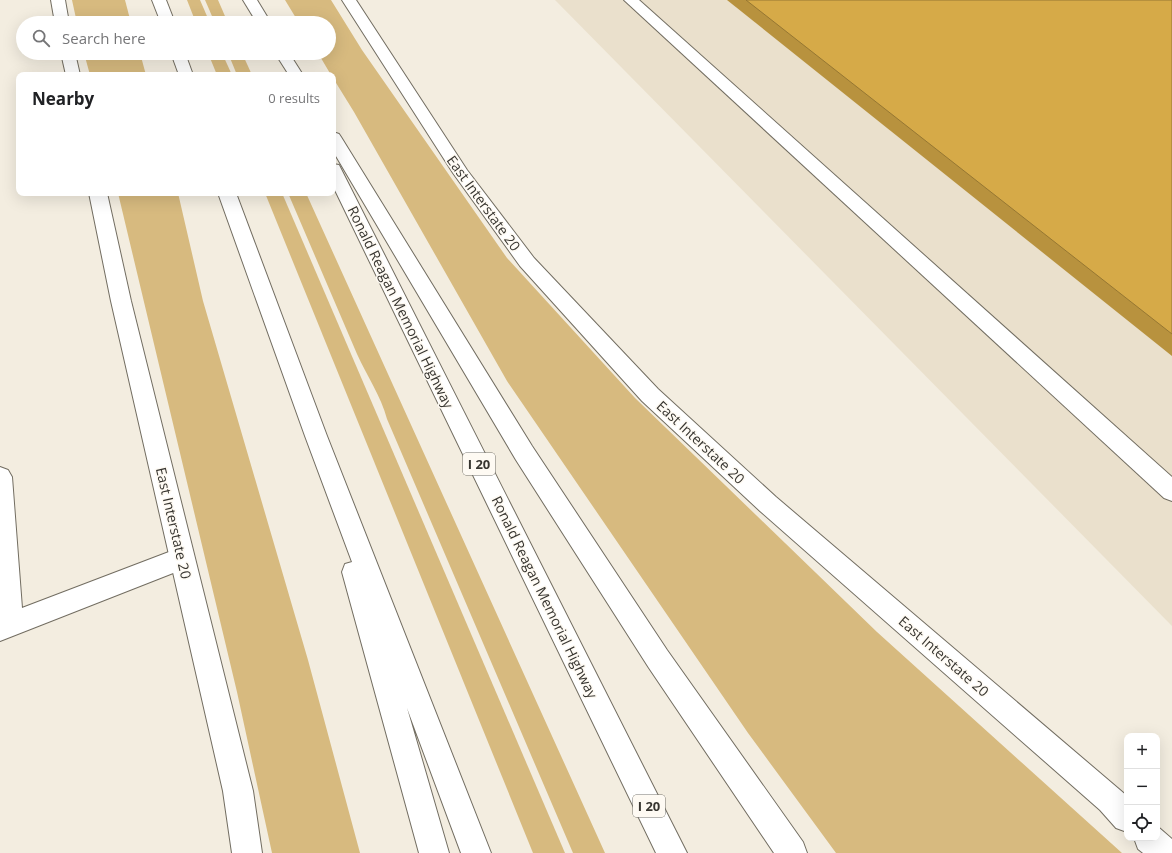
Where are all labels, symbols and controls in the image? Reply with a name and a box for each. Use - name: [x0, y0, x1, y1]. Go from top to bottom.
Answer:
- search box: [16, 16, 336, 60]
- icon: search: [30, 27, 52, 49]
- text: Search here: [62, 28, 146, 48]
- text: Nearby: [32, 87, 94, 110]
- text: 0 results: [268, 89, 320, 107]
- street label: East Interstate 20: [443, 151, 525, 255]
- street label: Ronald Reagan Memorial Highway: [344, 203, 459, 412]
- street label: East Interstate 20: [653, 396, 749, 488]
- road number: I 20: [463, 453, 495, 475]
- street label: East Interstate 20: [152, 465, 196, 581]
- street label: Ronald Reagan Memorial Highway: [488, 493, 603, 702]
- street label: East Interstate 20: [895, 611, 993, 701]
- map controls: [1124, 733, 1160, 841]
- button: +: [1124, 733, 1160, 769]
- button: −: [1124, 769, 1160, 805]
- road number: I 20: [633, 795, 665, 817]
- button: locate: [1124, 805, 1160, 841]

